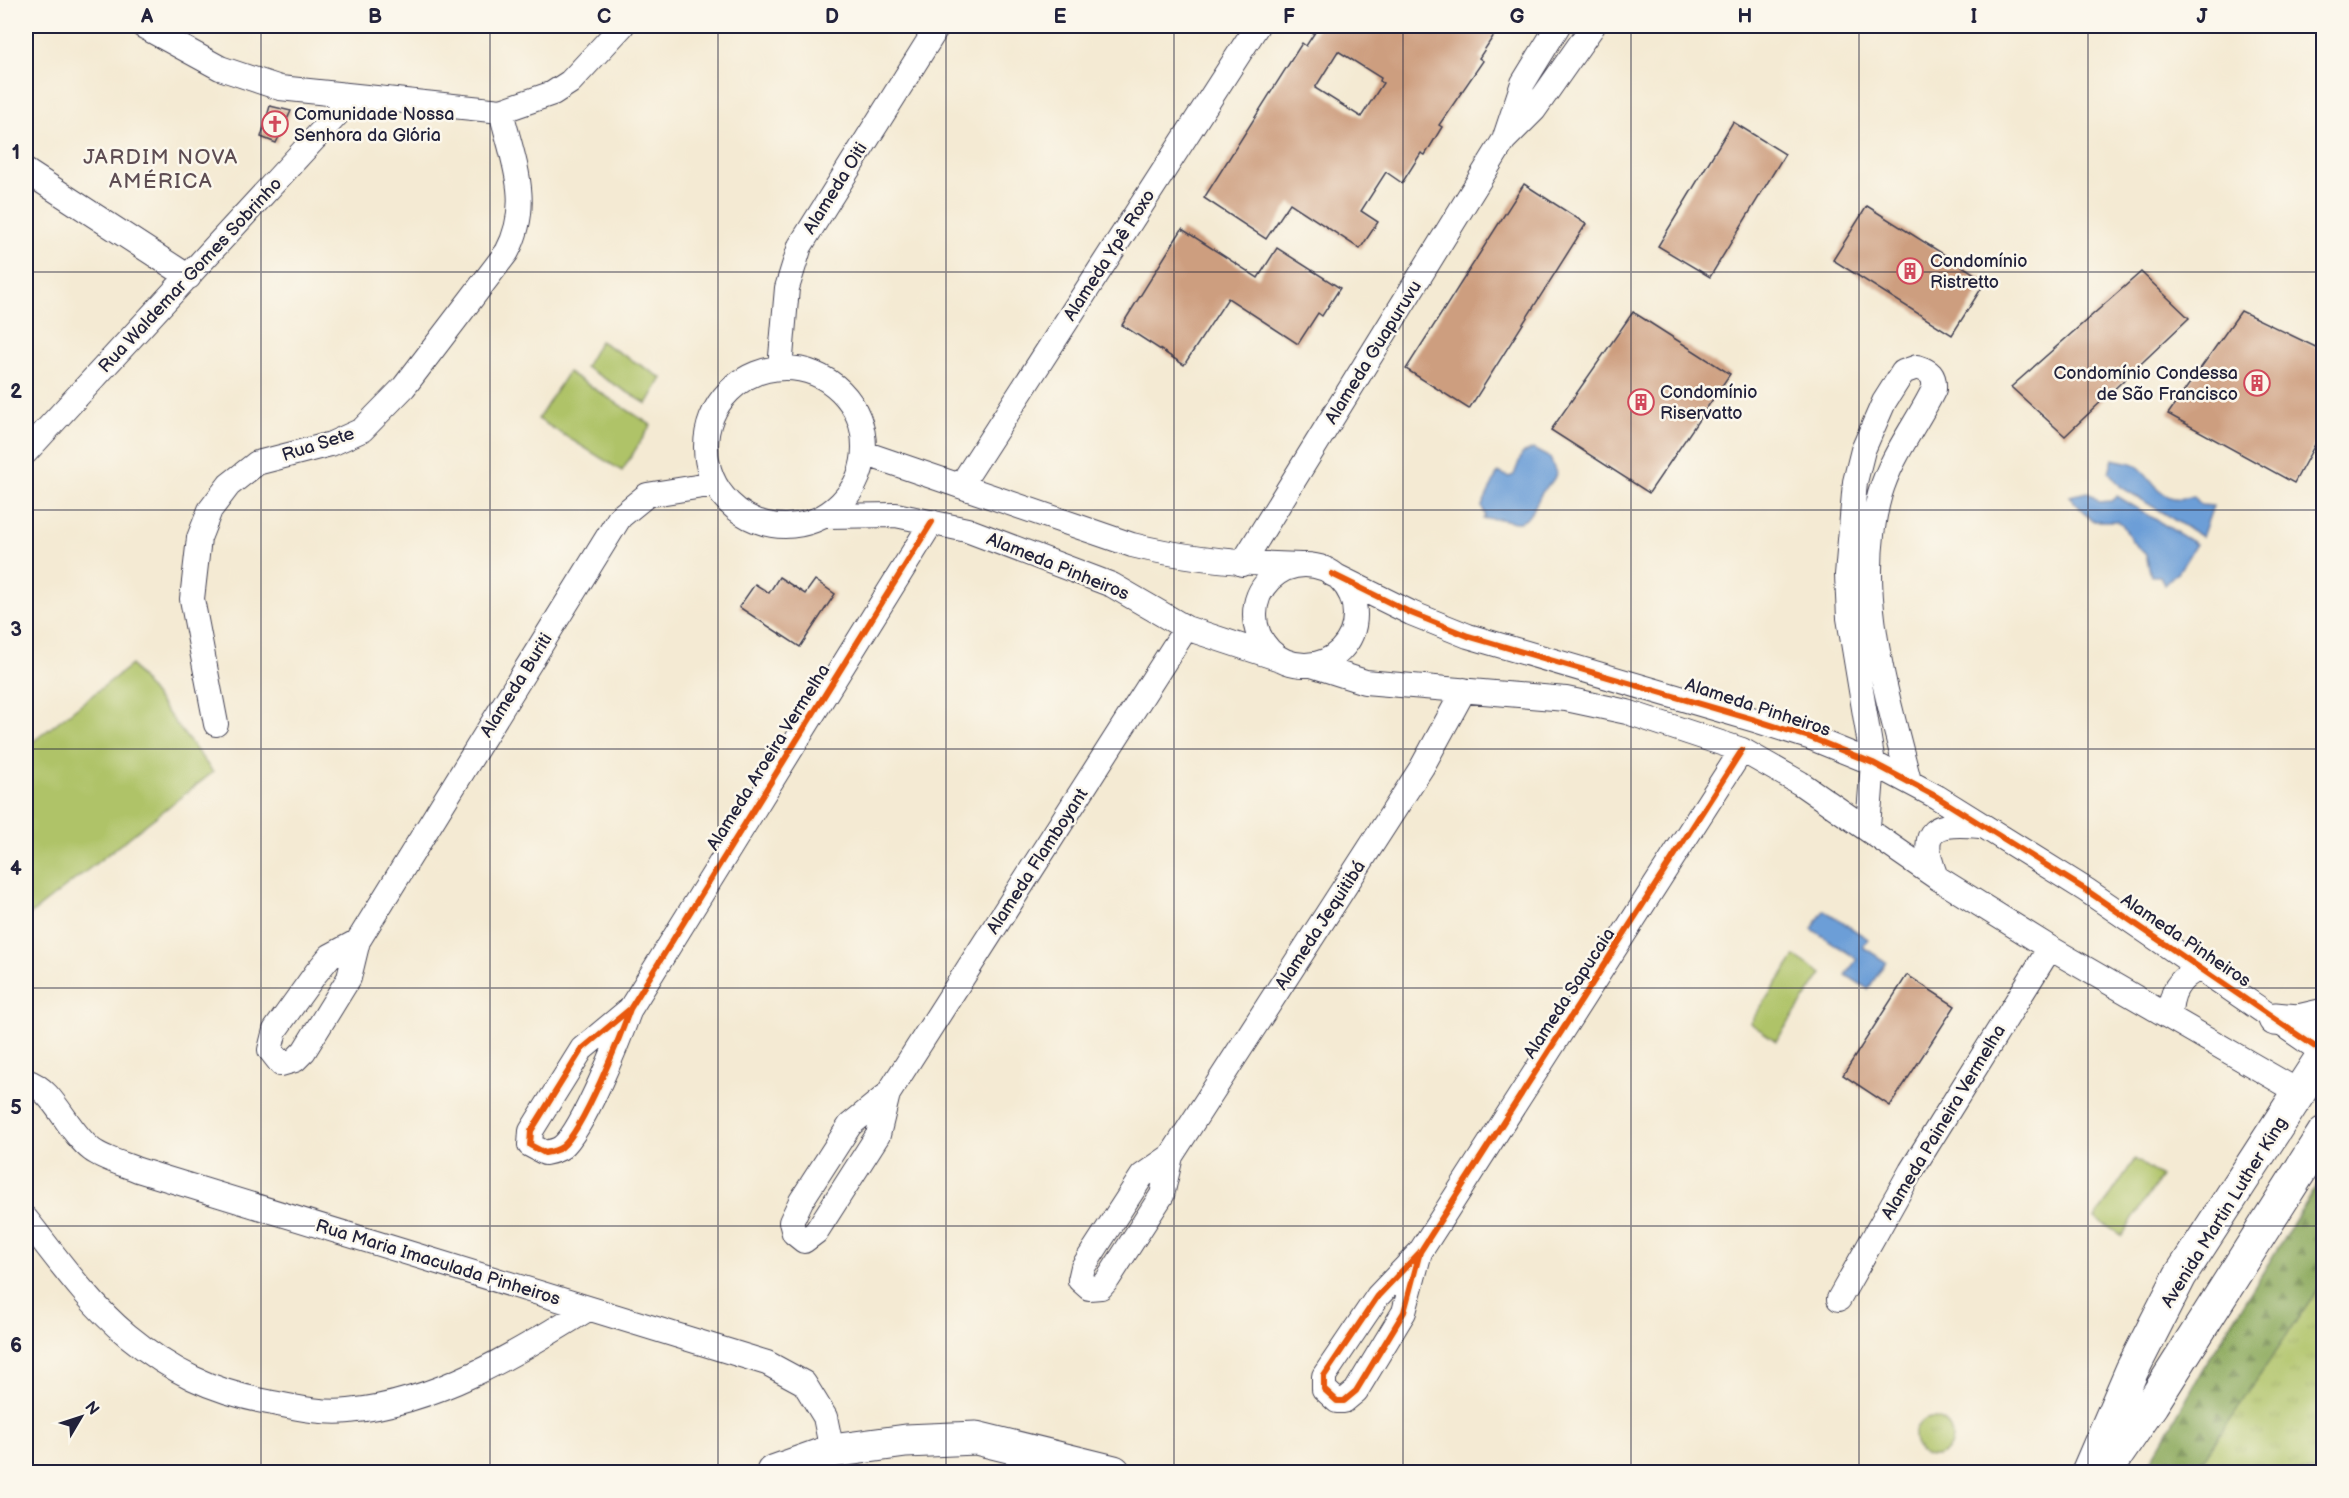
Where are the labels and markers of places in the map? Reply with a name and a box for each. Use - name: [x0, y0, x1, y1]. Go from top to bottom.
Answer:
- place label: Comunidade Nossa Senhora da Glória: [294, 104, 454, 146]
- church icon: Comunidade Nossa Senhora da Glória: [260, 109, 290, 139]
- place label: Condomínio Ristretto: [1930, 251, 2027, 293]
- building icon: Condomínio Ristretto: [1895, 256, 1925, 286]
- place label: Condomínio Condessa de São Francisco: [2054, 363, 2238, 405]
- building icon: Condomínio Condessa de São Francisco: [2242, 368, 2272, 398]
- place label: Condomínio Riservatto: [1660, 382, 1757, 424]
- building icon: Condomínio Riservatto: [1626, 387, 1656, 417]

